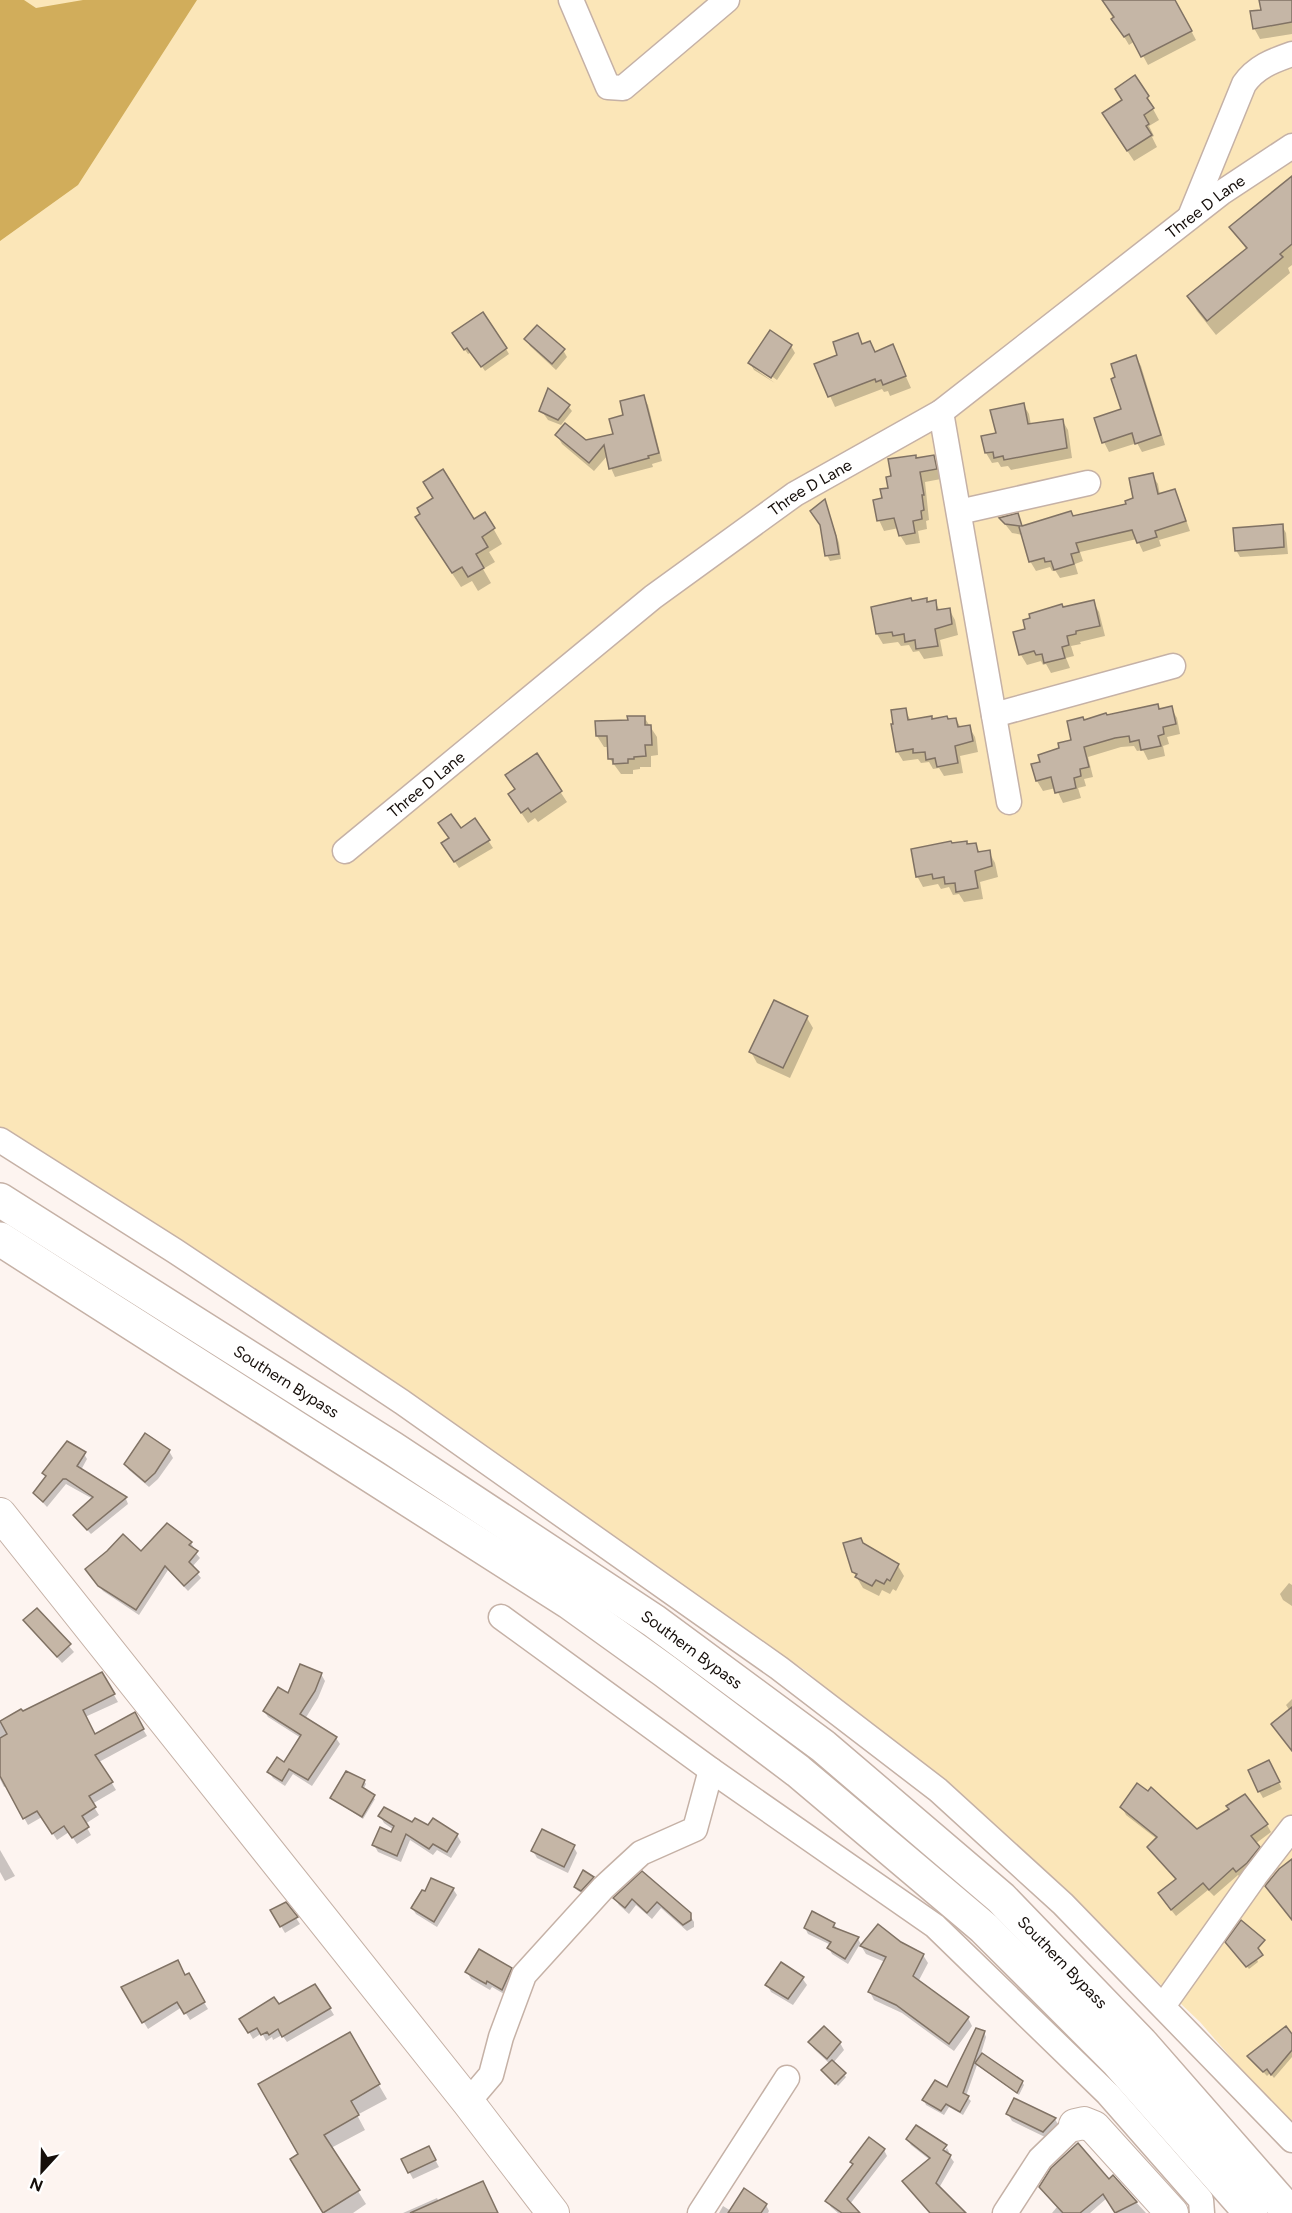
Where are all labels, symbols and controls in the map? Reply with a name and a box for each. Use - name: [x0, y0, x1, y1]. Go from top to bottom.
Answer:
- street label: Three D Lane: [1162, 170, 1248, 242]
- street label: Three D Lane: [765, 455, 855, 520]
- street label: Three D Lane: [384, 747, 468, 821]
- street label: Southern Bypass: [230, 1341, 343, 1422]
- street label: Southern Bypass: [638, 1606, 746, 1693]
- street label: Southern Bypass: [1014, 1912, 1112, 2012]
- north arrow: [12, 2141, 72, 2201]
- text: N: [27, 2173, 46, 2196]

